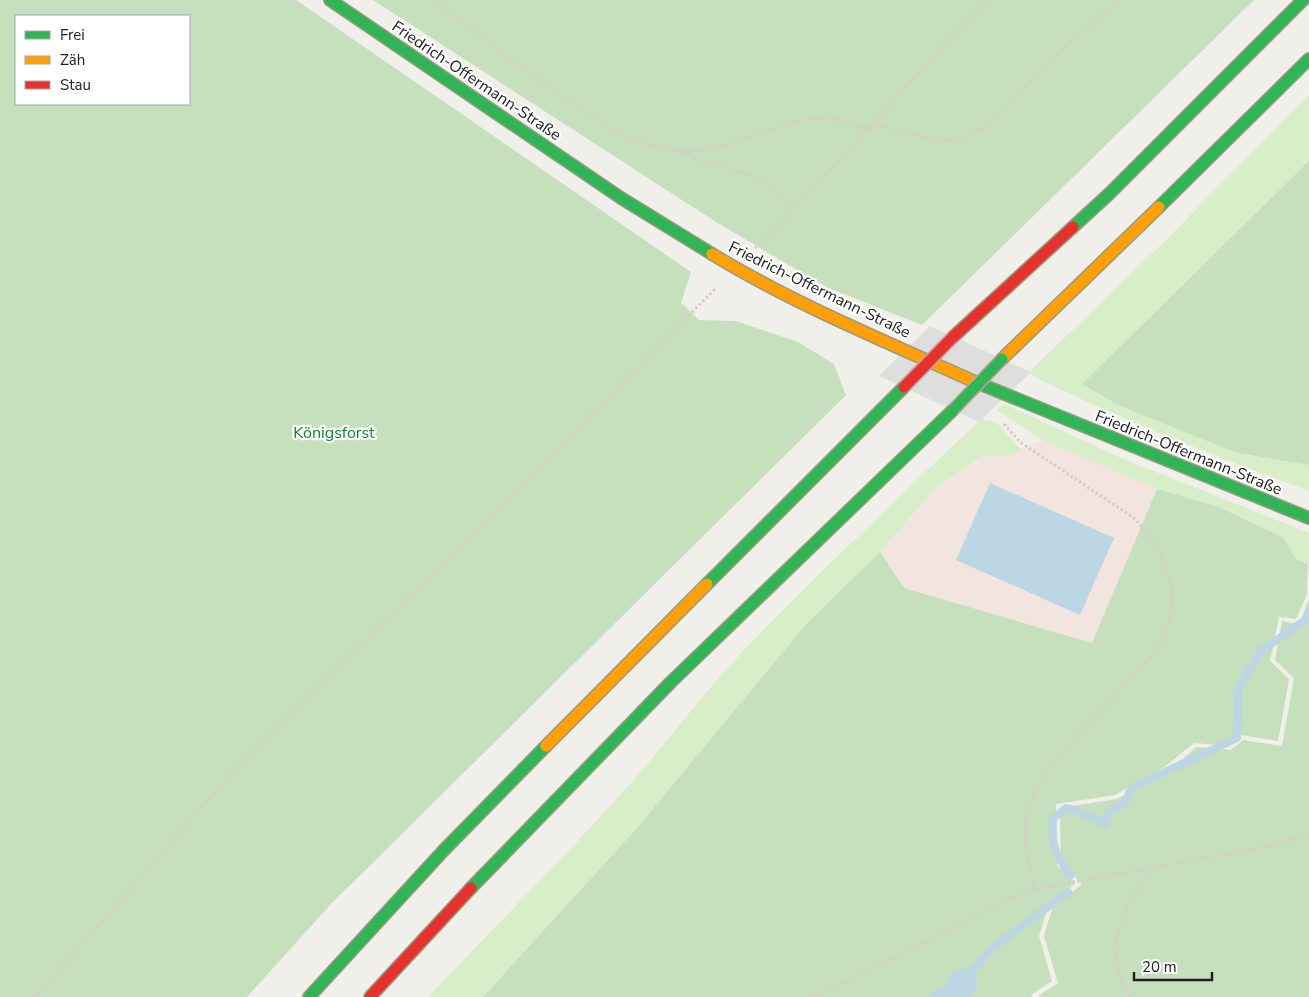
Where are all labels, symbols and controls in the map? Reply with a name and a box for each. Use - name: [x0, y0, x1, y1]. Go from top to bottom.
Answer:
- legend: [15, 15, 190, 105]
- street label: Friedrich-Offermann-Straße: [387, 16, 566, 146]
- text: Frei: [60, 25, 85, 45]
- text: Zäh: [60, 50, 85, 70]
- text: Stau: [60, 75, 91, 95]
- street label: Friedrich-Offermann-Straße: [725, 236, 914, 344]
- street label: Friedrich-Offermann-Straße: [1092, 405, 1285, 501]
- park label: Königsforst: [293, 422, 375, 444]
- scale bar: [1134, 950, 1212, 982]
- text: 20 m: [1142, 957, 1177, 977]

